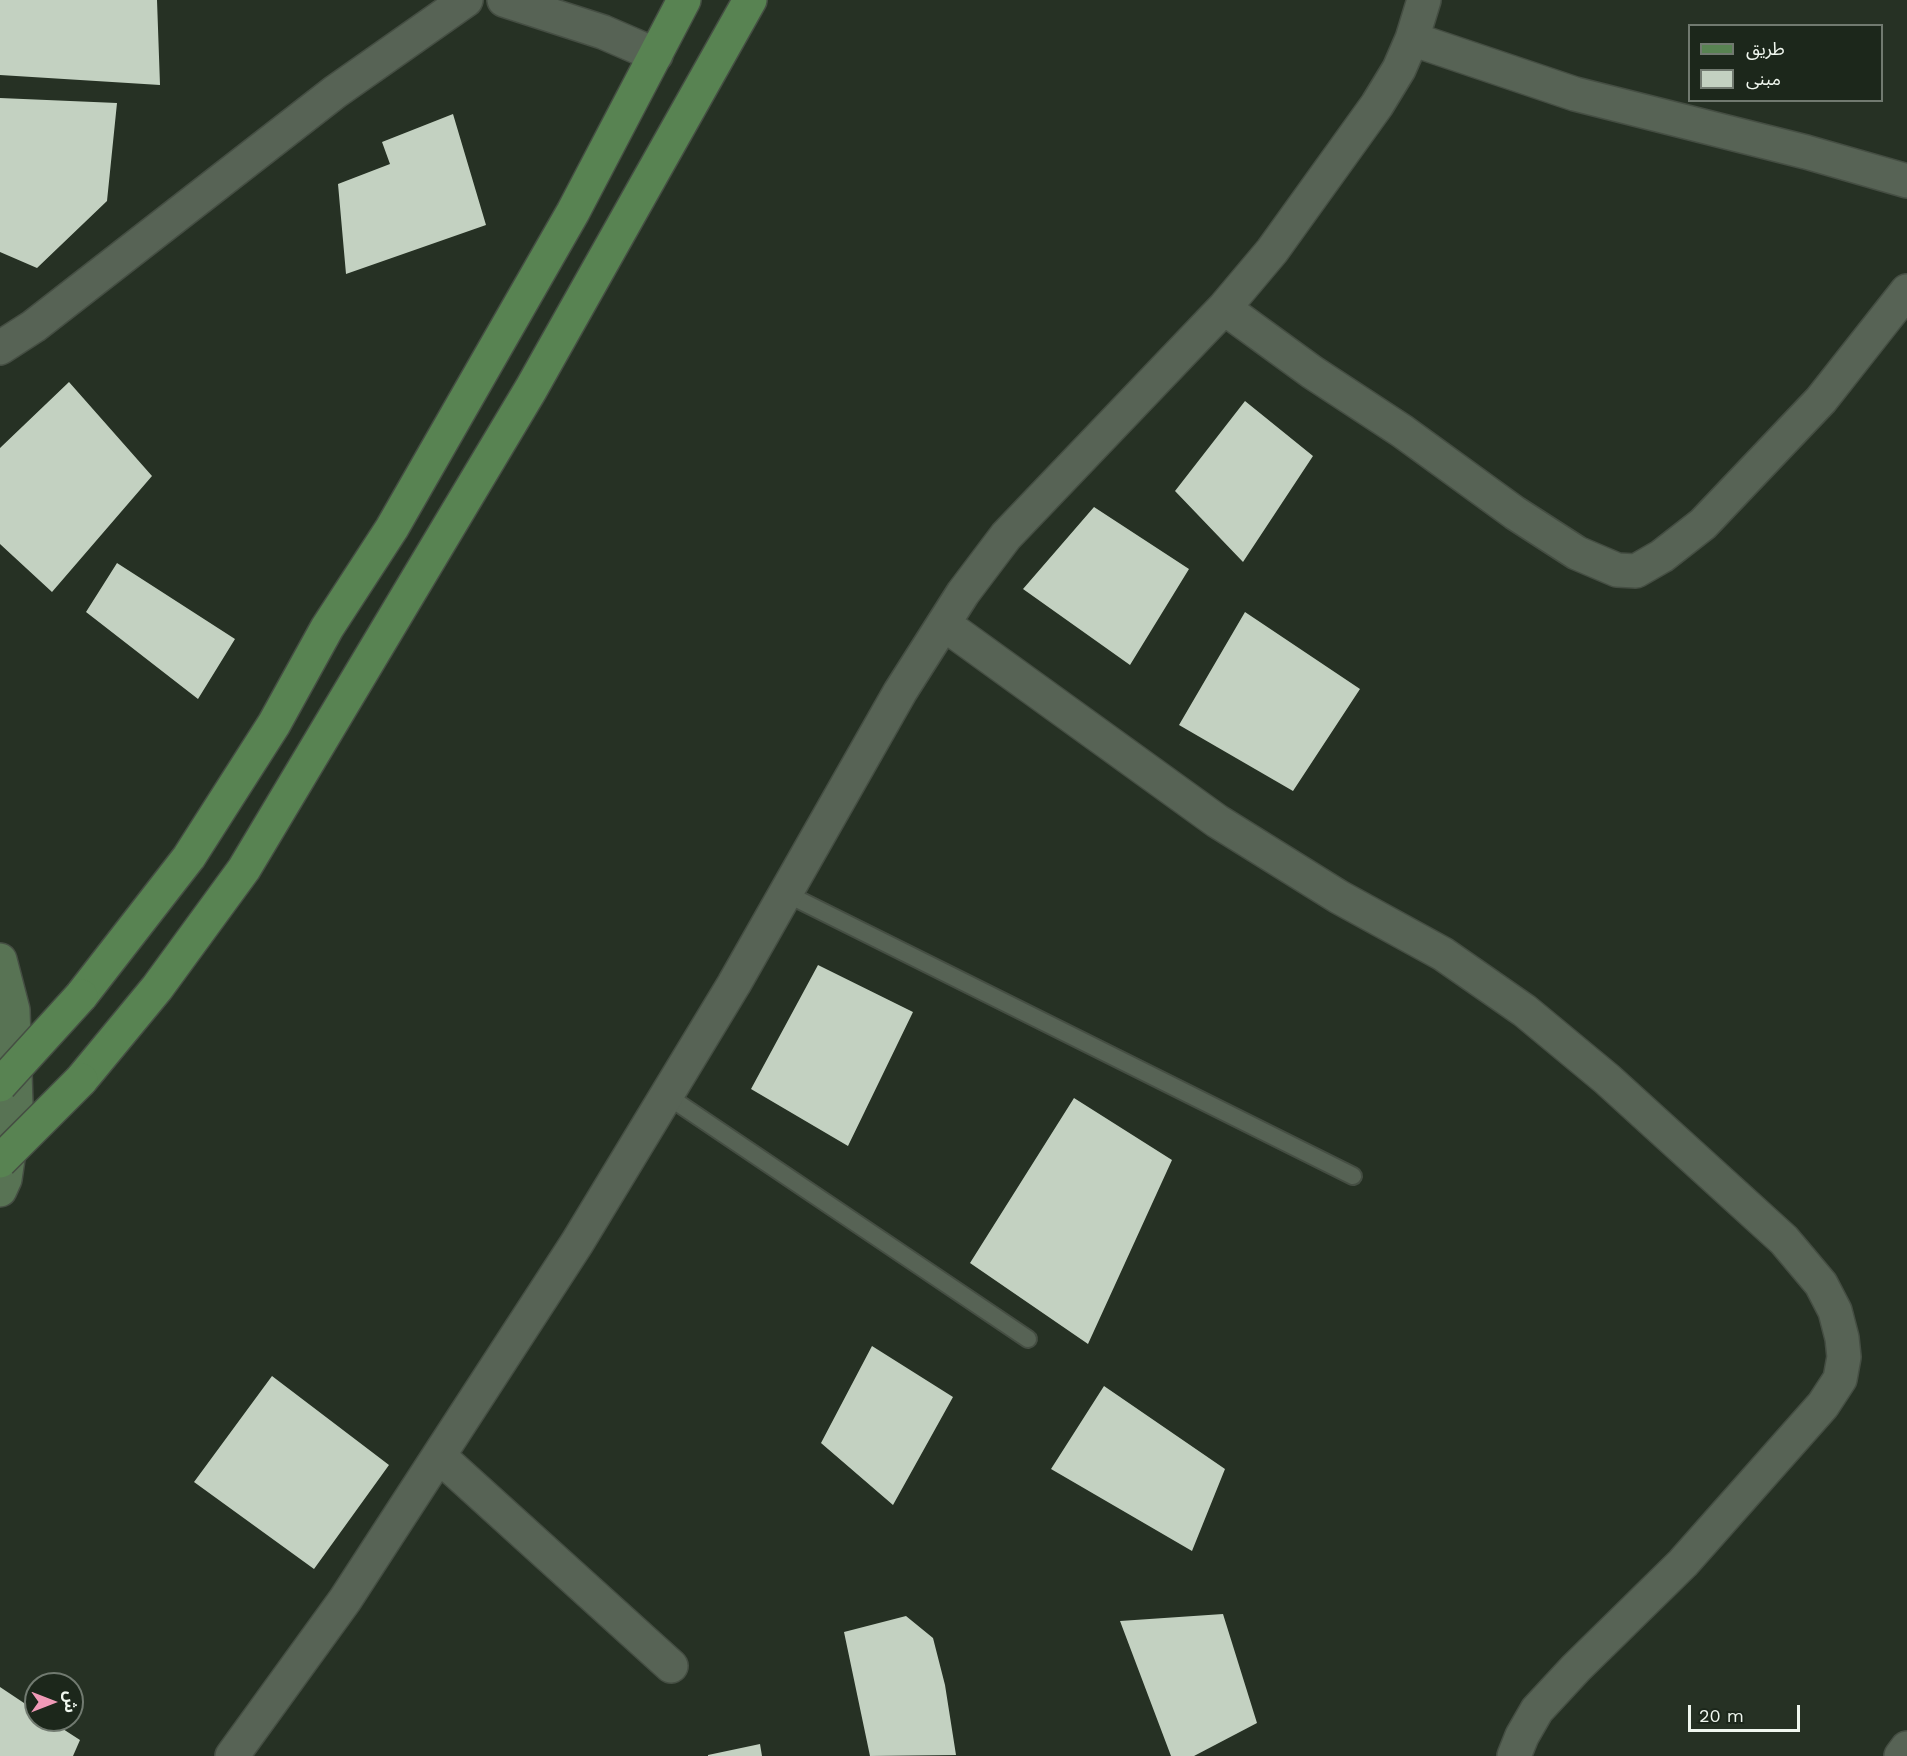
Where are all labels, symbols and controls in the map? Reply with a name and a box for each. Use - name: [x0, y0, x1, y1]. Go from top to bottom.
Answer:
- legend: [1688, 24, 1883, 102]
- text: طريق: [1746, 38, 1785, 59]
- text: مبنى: [1746, 68, 1781, 89]
- north arrow: [24, 1672, 84, 1732]
- text: ش: [61, 1691, 80, 1713]
- scale bar: [1691, 1693, 1804, 1731]
- text: 20 m: [1699, 1705, 1744, 1726]

